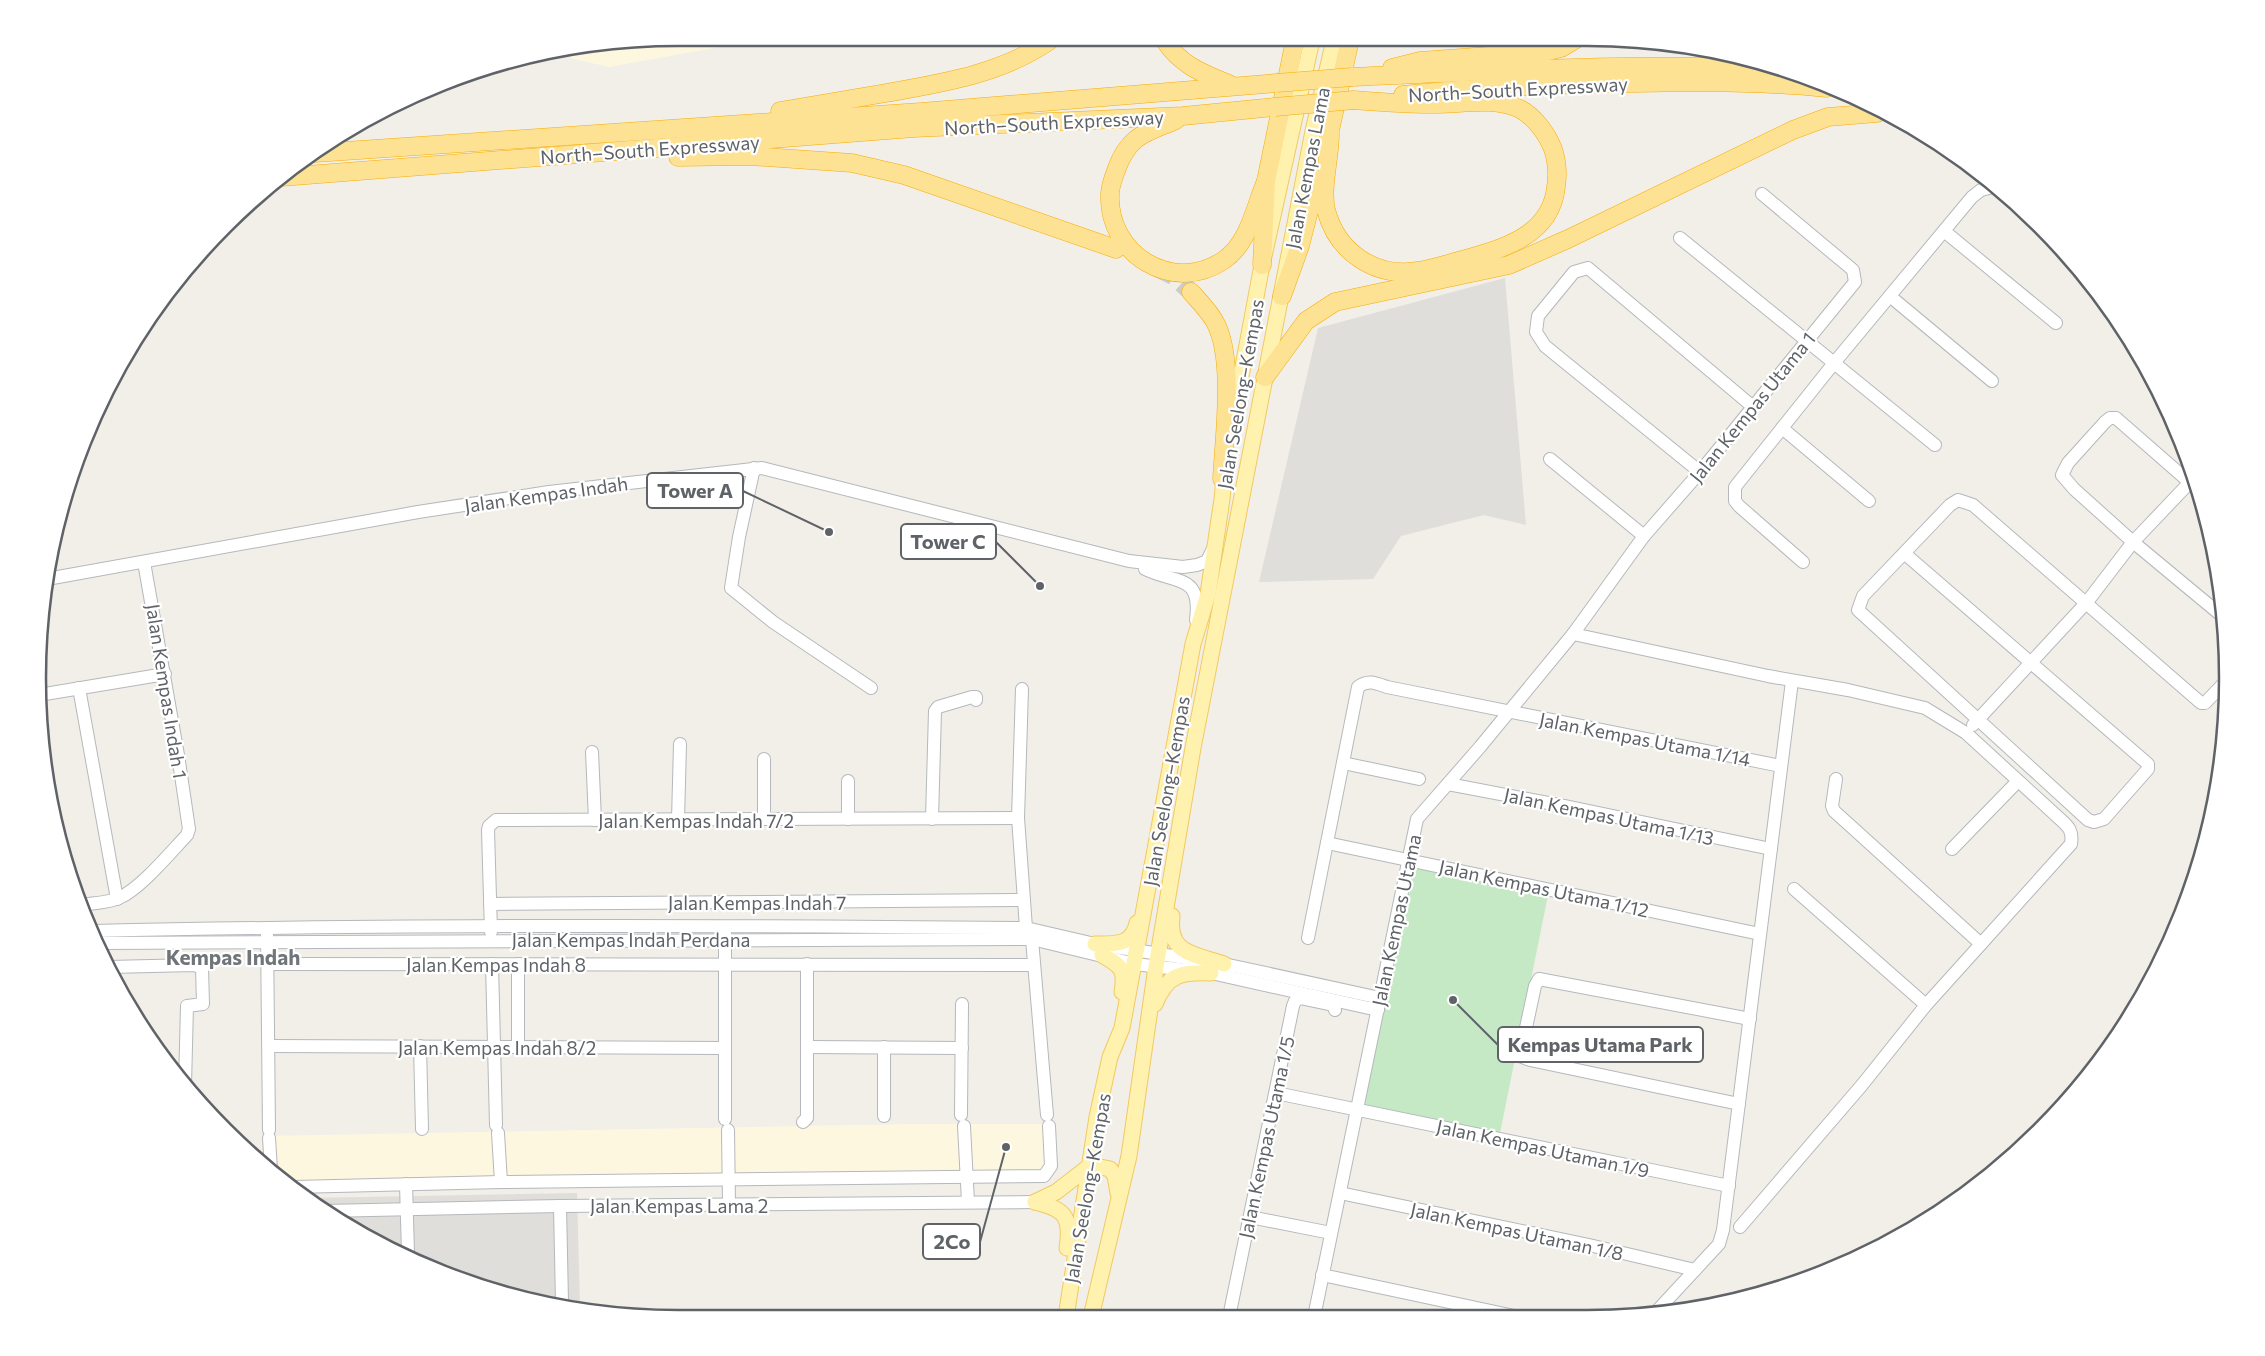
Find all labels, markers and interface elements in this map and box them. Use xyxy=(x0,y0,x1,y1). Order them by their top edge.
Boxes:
street label: North–South Expressway xyxy=(1407,72,1629,106)
street label: Jalan Kempas Lama xyxy=(1280,85,1334,251)
street label: North–South Expressway xyxy=(943,105,1165,139)
street label: North–South Expressway xyxy=(539,130,761,168)
street label: Jalan Seelong–Kempas xyxy=(1212,297,1268,491)
street label: Jalan Kempas Utama 1 xyxy=(1684,327,1820,487)
street label: Jalan Kempas Indah xyxy=(463,471,629,517)
callout: Tower A xyxy=(647,473,743,508)
text: Tower A xyxy=(657,478,733,502)
callout: Tower C xyxy=(901,524,996,559)
text: Tower C xyxy=(910,529,986,553)
street label: Jalan Kempas Indah 1 xyxy=(142,602,192,780)
street label: Jalan Seelong–Kempas xyxy=(1138,694,1194,888)
street label: Jalan Kempas Utama 1/14 xyxy=(1537,707,1753,771)
street label: Jalan Kempas Utama 1/13 xyxy=(1502,782,1716,850)
street label: Jalan Kempas Indah 7/2 xyxy=(598,809,794,832)
street label: Jalan Kempas Utama xyxy=(1367,832,1425,1008)
street label: Jalan Kempas Utama 1/12 xyxy=(1437,855,1651,921)
street label: Jalan Kempas Indah 7 xyxy=(668,891,846,914)
street label: Jalan Kempas Indah Perdana xyxy=(511,928,751,951)
district label: Kempas Indah xyxy=(166,944,300,969)
street label: Jalan Kempas Indah 8 xyxy=(406,953,586,976)
callout: Kempas Utama Park xyxy=(1498,1027,1703,1062)
text: Kempas Utama Park xyxy=(1507,1032,1693,1056)
street label: Jalan Kempas Utama 1/5 xyxy=(1233,1034,1299,1240)
street label: Jalan Kempas Indah 8/2 xyxy=(398,1036,596,1059)
street label: Jalan Seelong–Kempas xyxy=(1059,1091,1115,1285)
street label: Jalan Kempas Utaman 1/9 xyxy=(1434,1114,1652,1182)
street label: Jalan Kempas Lama 2 xyxy=(590,1194,768,1217)
street label: Jalan Kempas Utaman 1/8 xyxy=(1408,1197,1626,1265)
callout: 2Co xyxy=(923,1224,980,1259)
text: 2Co xyxy=(934,1229,971,1253)

